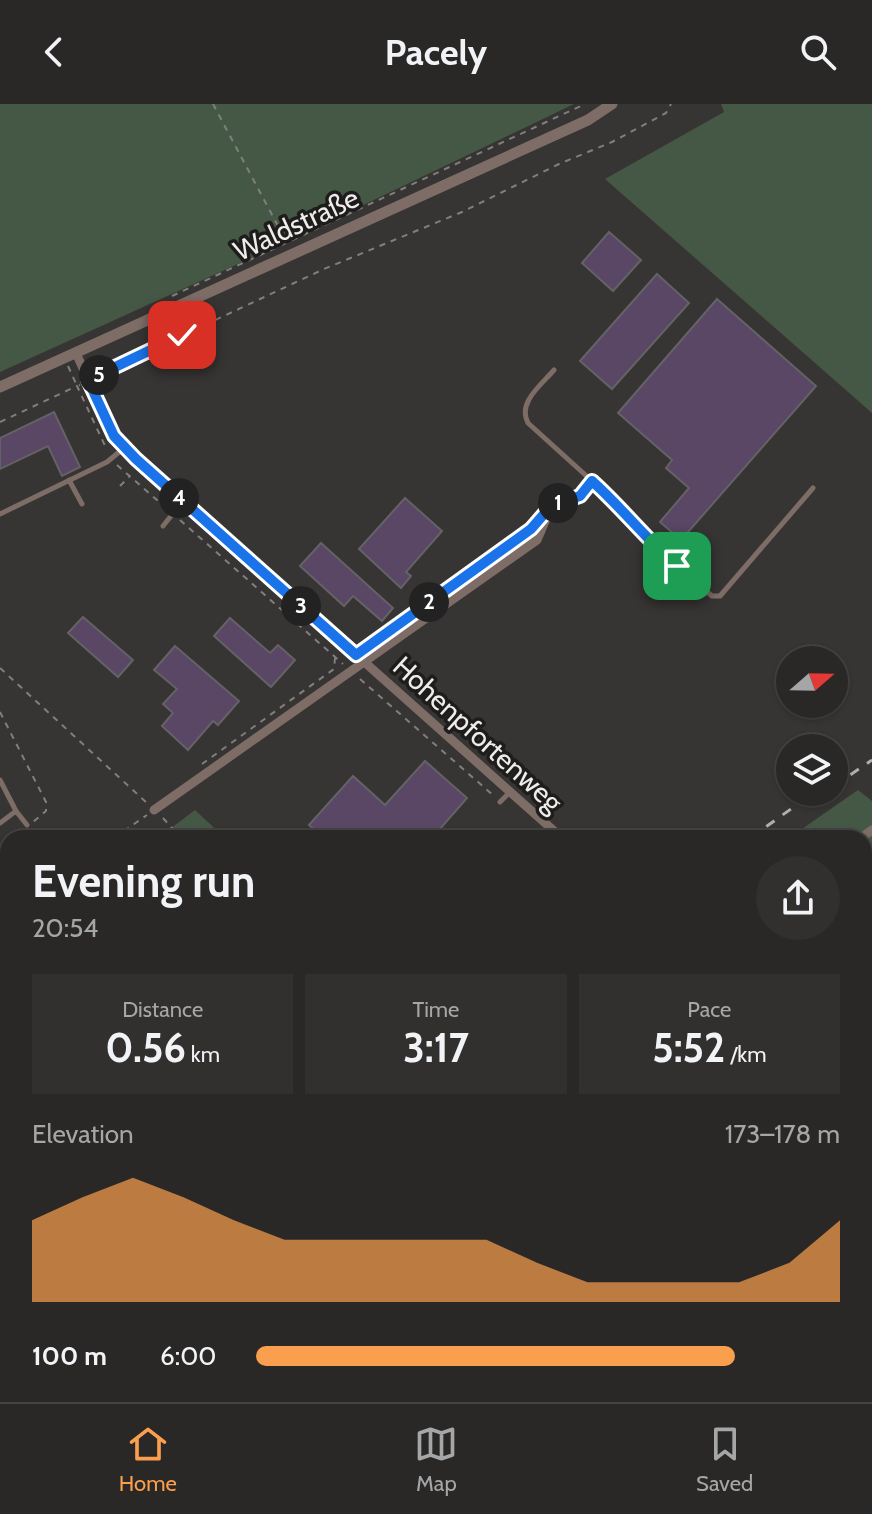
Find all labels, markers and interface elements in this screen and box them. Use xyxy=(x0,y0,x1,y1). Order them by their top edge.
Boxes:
icon: back xyxy=(32,30,76,74)
text: Pacely xyxy=(385,30,487,74)
icon: search xyxy=(796,30,840,74)
street label: Waldstraße xyxy=(228,180,364,268)
pin xyxy=(148,301,216,369)
icon: check xyxy=(160,313,204,357)
pin: 5 xyxy=(79,355,119,395)
text: 5 xyxy=(93,361,105,388)
pin: 4 xyxy=(159,478,199,518)
pin: 1 xyxy=(538,483,578,523)
text: 4 xyxy=(172,484,186,511)
text: 1 xyxy=(554,489,562,516)
pin xyxy=(643,532,711,600)
icon: arrive xyxy=(655,544,699,588)
pin: 2 xyxy=(409,582,449,622)
pin: 3 xyxy=(281,586,321,626)
text: 2 xyxy=(423,588,435,615)
text: 3 xyxy=(295,592,307,619)
north arrow xyxy=(776,646,848,718)
map controls xyxy=(776,646,848,806)
street label: Hohenpfortenweg xyxy=(386,649,570,820)
button: layers xyxy=(776,734,848,806)
text: Evening run xyxy=(32,855,255,908)
button: share xyxy=(756,856,840,940)
text: 20:54 xyxy=(32,912,98,944)
text: Distance xyxy=(122,996,203,1023)
text: Time xyxy=(413,996,459,1023)
text: Pace xyxy=(687,996,731,1023)
text: 0.56 xyxy=(105,1023,186,1072)
text: 3:17 xyxy=(403,1023,469,1072)
text: 5:52 xyxy=(652,1023,725,1072)
text: km xyxy=(186,1041,220,1068)
text: /km xyxy=(725,1041,766,1068)
text: Elevation xyxy=(32,1118,134,1150)
text: 173–178 m xyxy=(725,1118,840,1150)
text: 100 m xyxy=(32,1340,107,1372)
text: 6:00 xyxy=(160,1340,216,1372)
tab: Home xyxy=(119,1422,177,1497)
tab: Map xyxy=(414,1422,458,1497)
tab: Saved xyxy=(696,1422,753,1497)

